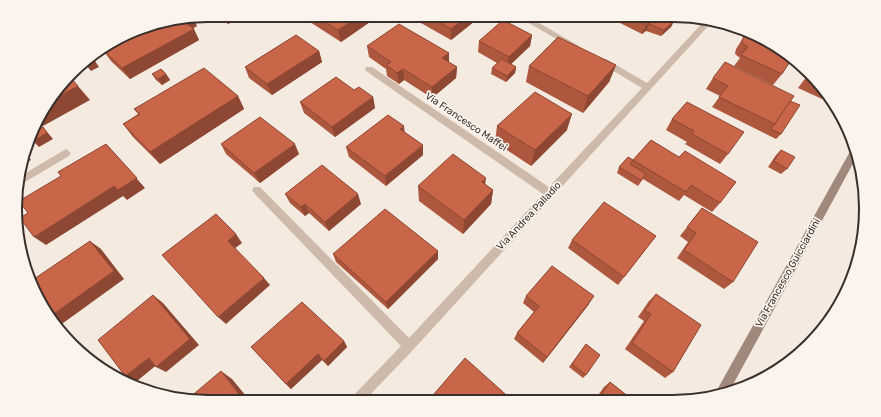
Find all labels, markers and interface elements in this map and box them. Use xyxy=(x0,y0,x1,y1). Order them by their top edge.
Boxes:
street label: Via Francesco Maffei xyxy=(423,90,509,154)
street label: Via Andrea Palladio xyxy=(494,179,564,253)
street label: Via Francesco Guicciardini xyxy=(753,216,823,330)

